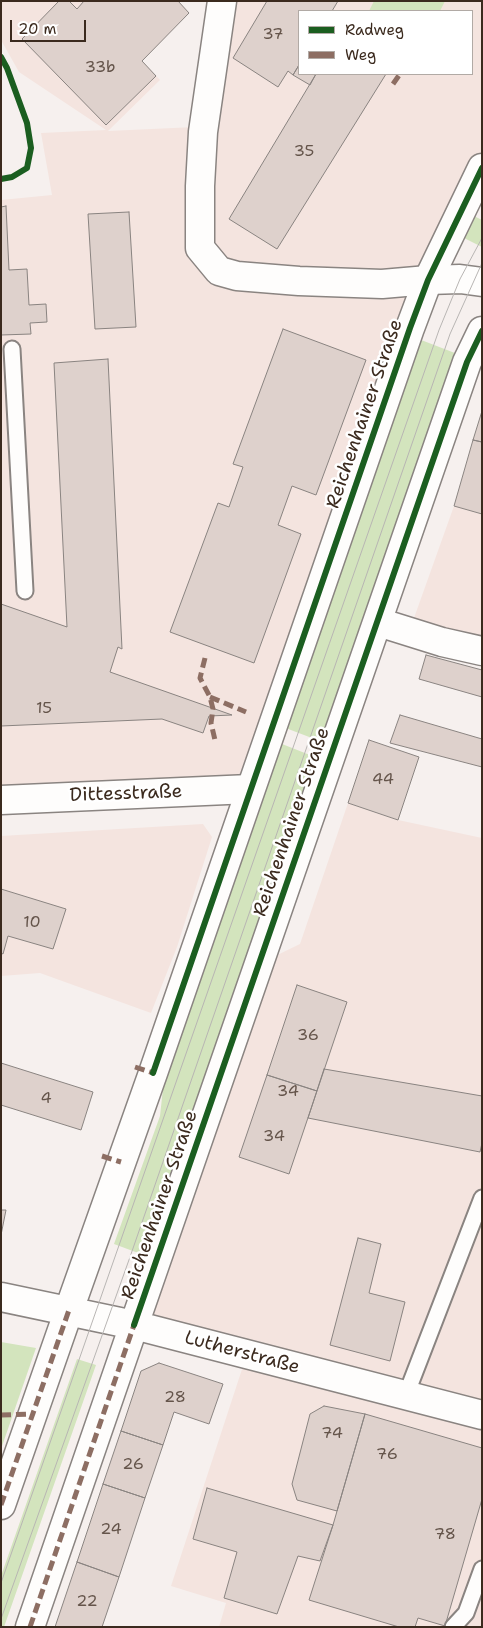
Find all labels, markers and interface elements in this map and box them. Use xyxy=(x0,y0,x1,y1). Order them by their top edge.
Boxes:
scale bar xyxy=(12,10,89,42)
legend xyxy=(298,10,473,75)
text: 20 m xyxy=(18,19,57,39)
text: Radweg xyxy=(345,20,404,40)
house number: 37 xyxy=(262,25,284,45)
text: Weg xyxy=(345,45,376,65)
house number: 33b xyxy=(85,58,115,78)
house number: 35 xyxy=(294,142,314,162)
street label: Reichenhainer Straße xyxy=(322,317,408,511)
house number: 15 xyxy=(36,699,52,719)
street label: Reichenhainer Straße xyxy=(249,725,335,919)
house number: 44 xyxy=(372,770,394,790)
street label: Dittesstraße xyxy=(69,781,183,807)
house number: 10 xyxy=(23,913,41,933)
house number: 36 xyxy=(297,1026,319,1046)
house number: 34 xyxy=(277,1082,299,1102)
house number: 4 xyxy=(40,1089,52,1109)
street label: Reichenhainer Straße xyxy=(117,1108,203,1302)
house number: 34 xyxy=(263,1127,285,1147)
street label: Lutherstraße xyxy=(182,1327,302,1379)
house number: 28 xyxy=(164,1388,186,1408)
house number: 74 xyxy=(321,1424,343,1444)
house number: 76 xyxy=(376,1445,398,1465)
house number: 26 xyxy=(122,1455,144,1475)
house number: 24 xyxy=(100,1520,122,1540)
house number: 78 xyxy=(434,1525,456,1545)
house number: 22 xyxy=(76,1592,98,1612)

